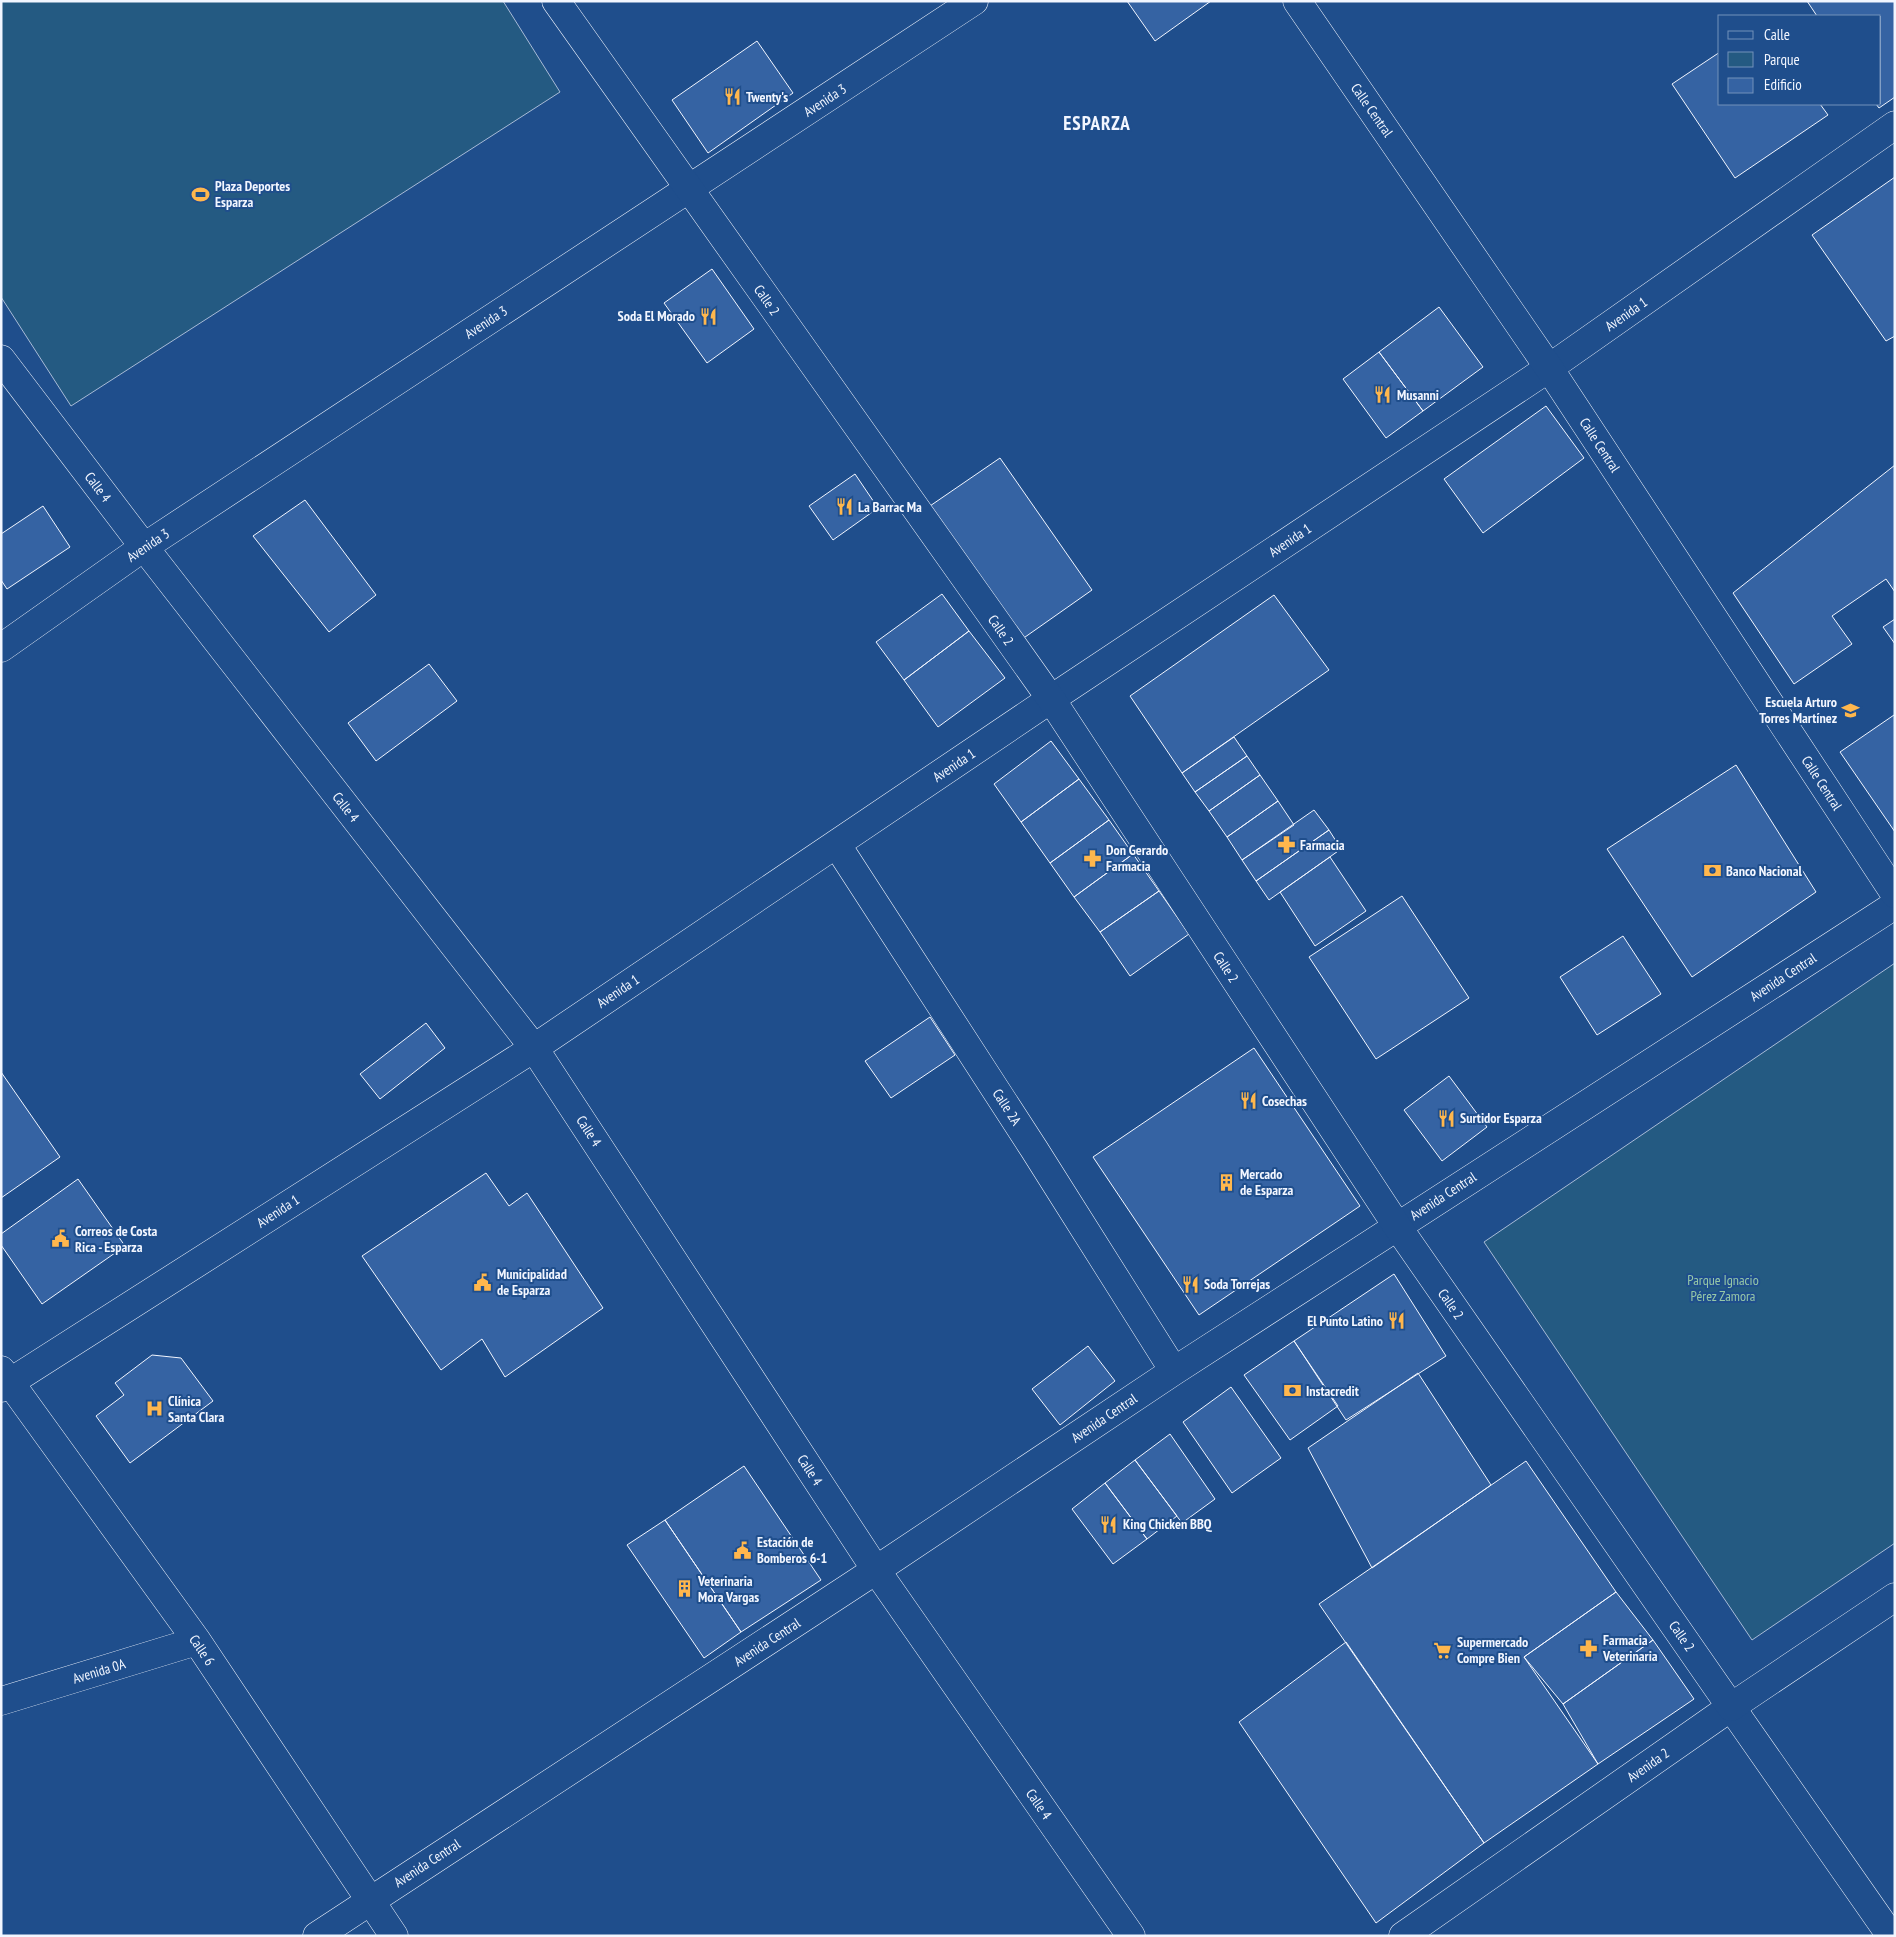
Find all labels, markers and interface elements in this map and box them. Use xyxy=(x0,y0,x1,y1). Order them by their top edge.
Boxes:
legend xyxy=(1718,15,1881,105)
text: Calle xyxy=(1764,25,1790,44)
text: Parque xyxy=(1764,50,1800,69)
text: Edificio xyxy=(1764,75,1802,94)
street label: Avenida 3 xyxy=(800,80,850,120)
street label: Calle Central xyxy=(1347,80,1397,141)
restaurant icon: Twenty's xyxy=(722,87,742,107)
place label: Twenty's xyxy=(746,88,788,106)
district label: ESPARZA xyxy=(1063,111,1131,135)
place label: Plaza Deportes Esparza xyxy=(215,177,290,211)
sports icon: Plaza Deportes Esparza xyxy=(191,184,211,204)
street label: Calle 2 xyxy=(750,281,784,319)
street label: Avenida 1 xyxy=(1601,293,1651,335)
street label: Avenida 3 xyxy=(461,302,511,342)
restaurant icon: Soda El Morado xyxy=(699,306,719,326)
place label: Soda El Morado xyxy=(618,307,695,325)
restaurant icon: Musanni xyxy=(1373,385,1393,405)
place label: Musanni xyxy=(1397,386,1439,404)
street label: Calle Central xyxy=(1576,414,1625,476)
street label: Calle 4 xyxy=(81,468,116,506)
restaurant icon: La Barrac Ma xyxy=(834,497,854,517)
place label: La Barrac Ma xyxy=(858,498,922,516)
street label: Avenida 1 xyxy=(1265,519,1315,561)
street label: Avenida 3 xyxy=(123,524,173,566)
street label: Calle 2 xyxy=(984,611,1018,649)
place label: Escuela Arturo Torres Martínez xyxy=(1759,693,1837,727)
school or university icon: Escuela Arturo Torres Martínez xyxy=(1841,700,1861,720)
street label: Avenida 1 xyxy=(929,744,979,786)
street label: Calle Central xyxy=(1798,752,1847,814)
street label: Calle 4 xyxy=(329,788,364,826)
pharmacy icon: Farmacia xyxy=(1276,835,1296,855)
place label: Farmacia xyxy=(1300,836,1345,854)
place label: Don Gerardo Farmacia xyxy=(1106,841,1168,875)
pharmacy icon: Don Gerardo Farmacia xyxy=(1082,848,1102,868)
bank icon: Banco Nacional xyxy=(1702,861,1722,881)
place label: Banco Nacional xyxy=(1726,862,1802,880)
street label: Calle 2 xyxy=(1209,948,1243,986)
street label: Avenida Central xyxy=(1746,948,1820,1005)
street label: Avenida 1 xyxy=(593,970,643,1012)
street label: Calle 2A xyxy=(989,1085,1026,1129)
restaurant icon: Cosechas xyxy=(1238,1091,1258,1111)
place label: Cosechas xyxy=(1262,1092,1307,1110)
restaurant icon: Surtidor Esparza xyxy=(1436,1108,1456,1128)
place label: Surtidor Esparza xyxy=(1460,1109,1542,1127)
street label: Calle 4 xyxy=(572,1112,606,1150)
place label: Mercado de Esparza xyxy=(1240,1165,1293,1199)
street label: Avenida Central xyxy=(1406,1167,1480,1224)
building icon: Mercado de Esparza xyxy=(1216,1172,1236,1192)
street label: Avenida 1 xyxy=(253,1191,303,1231)
place label: Correos de Costa Rica - Esparza xyxy=(75,1222,158,1256)
public building icon: Correos de Costa Rica - Esparza xyxy=(51,1229,71,1249)
place label: Municipalidad de Esparza xyxy=(497,1265,567,1299)
park label: Parque Ignacio Pérez Zamora xyxy=(1687,1271,1759,1305)
public building icon: Municipalidad de Esparza xyxy=(473,1272,493,1292)
restaurant icon: Soda Torrejas xyxy=(1180,1274,1200,1294)
place label: Soda Torrejas xyxy=(1204,1275,1270,1293)
street label: Calle 2 xyxy=(1434,1285,1468,1323)
restaurant icon: El Punto Latino xyxy=(1387,1311,1407,1331)
place label: El Punto Latino xyxy=(1307,1312,1383,1330)
bank icon: Instacredit xyxy=(1282,1381,1302,1401)
place label: Instacredit xyxy=(1306,1382,1359,1400)
street label: Avenida Central xyxy=(1068,1389,1141,1447)
place label: Clínica Santa Clara xyxy=(168,1392,224,1426)
hospital icon: Clínica Santa Clara xyxy=(144,1399,164,1419)
street label: Calle 4 xyxy=(793,1451,827,1489)
restaurant icon: King Chicken BBQ xyxy=(1099,1514,1119,1534)
place label: King Chicken BBQ xyxy=(1123,1515,1213,1533)
place label: Estación de Bomberos 6-1 xyxy=(757,1533,827,1567)
public building icon: Estación de Bomberos 6-1 xyxy=(733,1540,753,1560)
place label: Veterinaria Mora Vargas xyxy=(697,1572,759,1606)
building icon: Veterinaria Mora Vargas xyxy=(674,1579,694,1599)
street label: Avenida Central xyxy=(730,1613,804,1670)
street label: Calle 2 xyxy=(1665,1617,1699,1655)
street label: Calle 6 xyxy=(185,1631,219,1669)
place label: Farmacia Veterinaria xyxy=(1602,1631,1658,1665)
place label: Supermercado Compre Bien xyxy=(1457,1633,1528,1667)
pharmacy icon: Farmacia Veterinaria xyxy=(1579,1638,1599,1658)
supermarket icon: Supermercado Compre Bien xyxy=(1433,1640,1453,1660)
street label: Avenida 0A xyxy=(70,1654,128,1688)
street label: Avenida 2 xyxy=(1623,1744,1673,1786)
street label: Calle 4 xyxy=(1022,1785,1056,1823)
street label: Avenida Central xyxy=(390,1834,464,1891)

